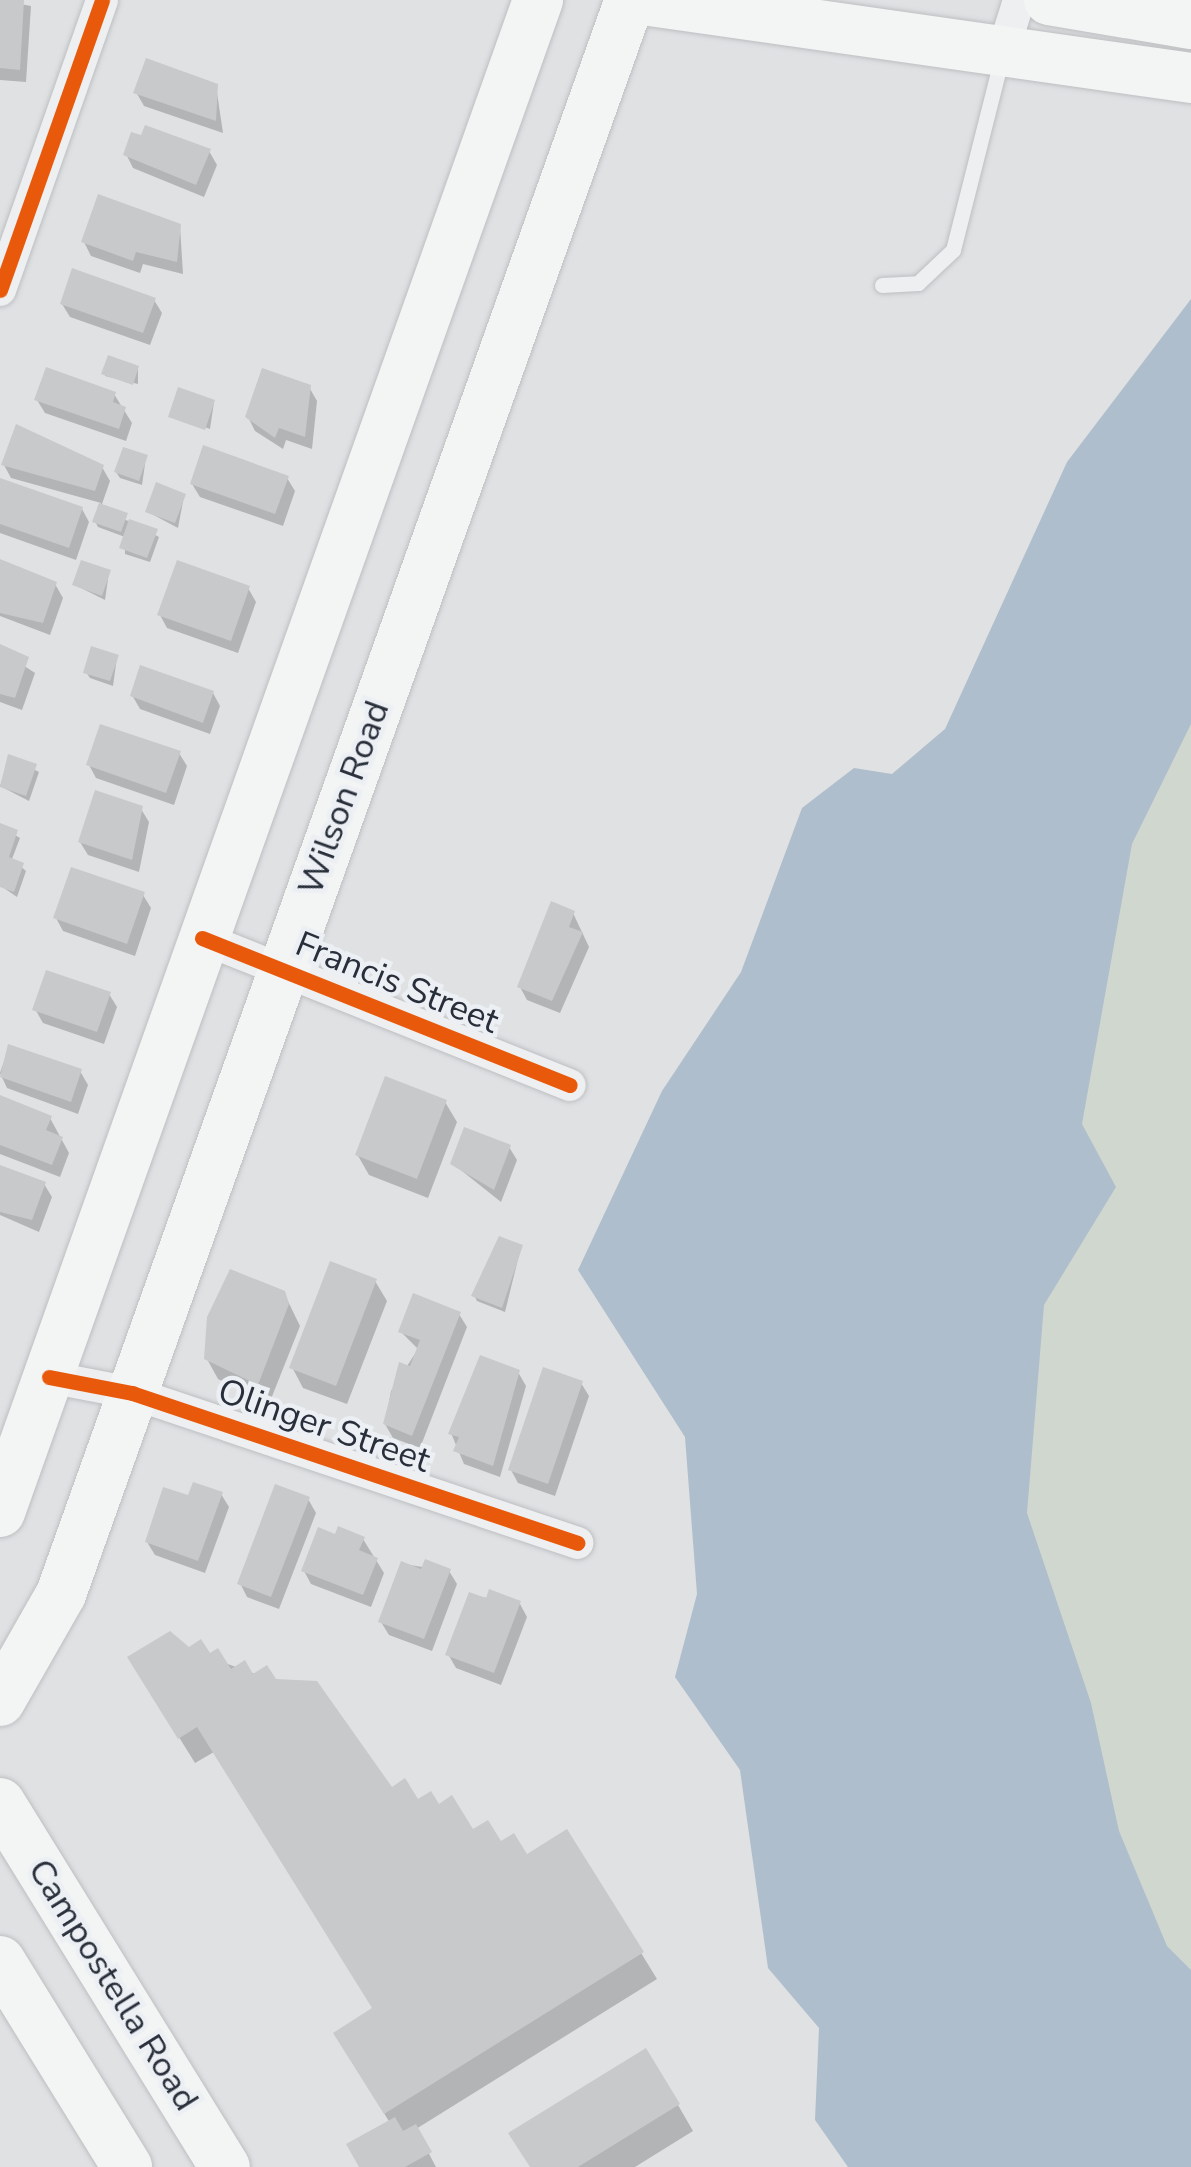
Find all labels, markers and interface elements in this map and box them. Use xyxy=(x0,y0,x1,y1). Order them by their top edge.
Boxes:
street label: Wilson Road xyxy=(289,695,399,901)
street label: Francis Street xyxy=(289,923,505,1043)
street label: Olinger Street xyxy=(213,1370,435,1482)
street label: Campostella Road xyxy=(19,1852,207,2118)

